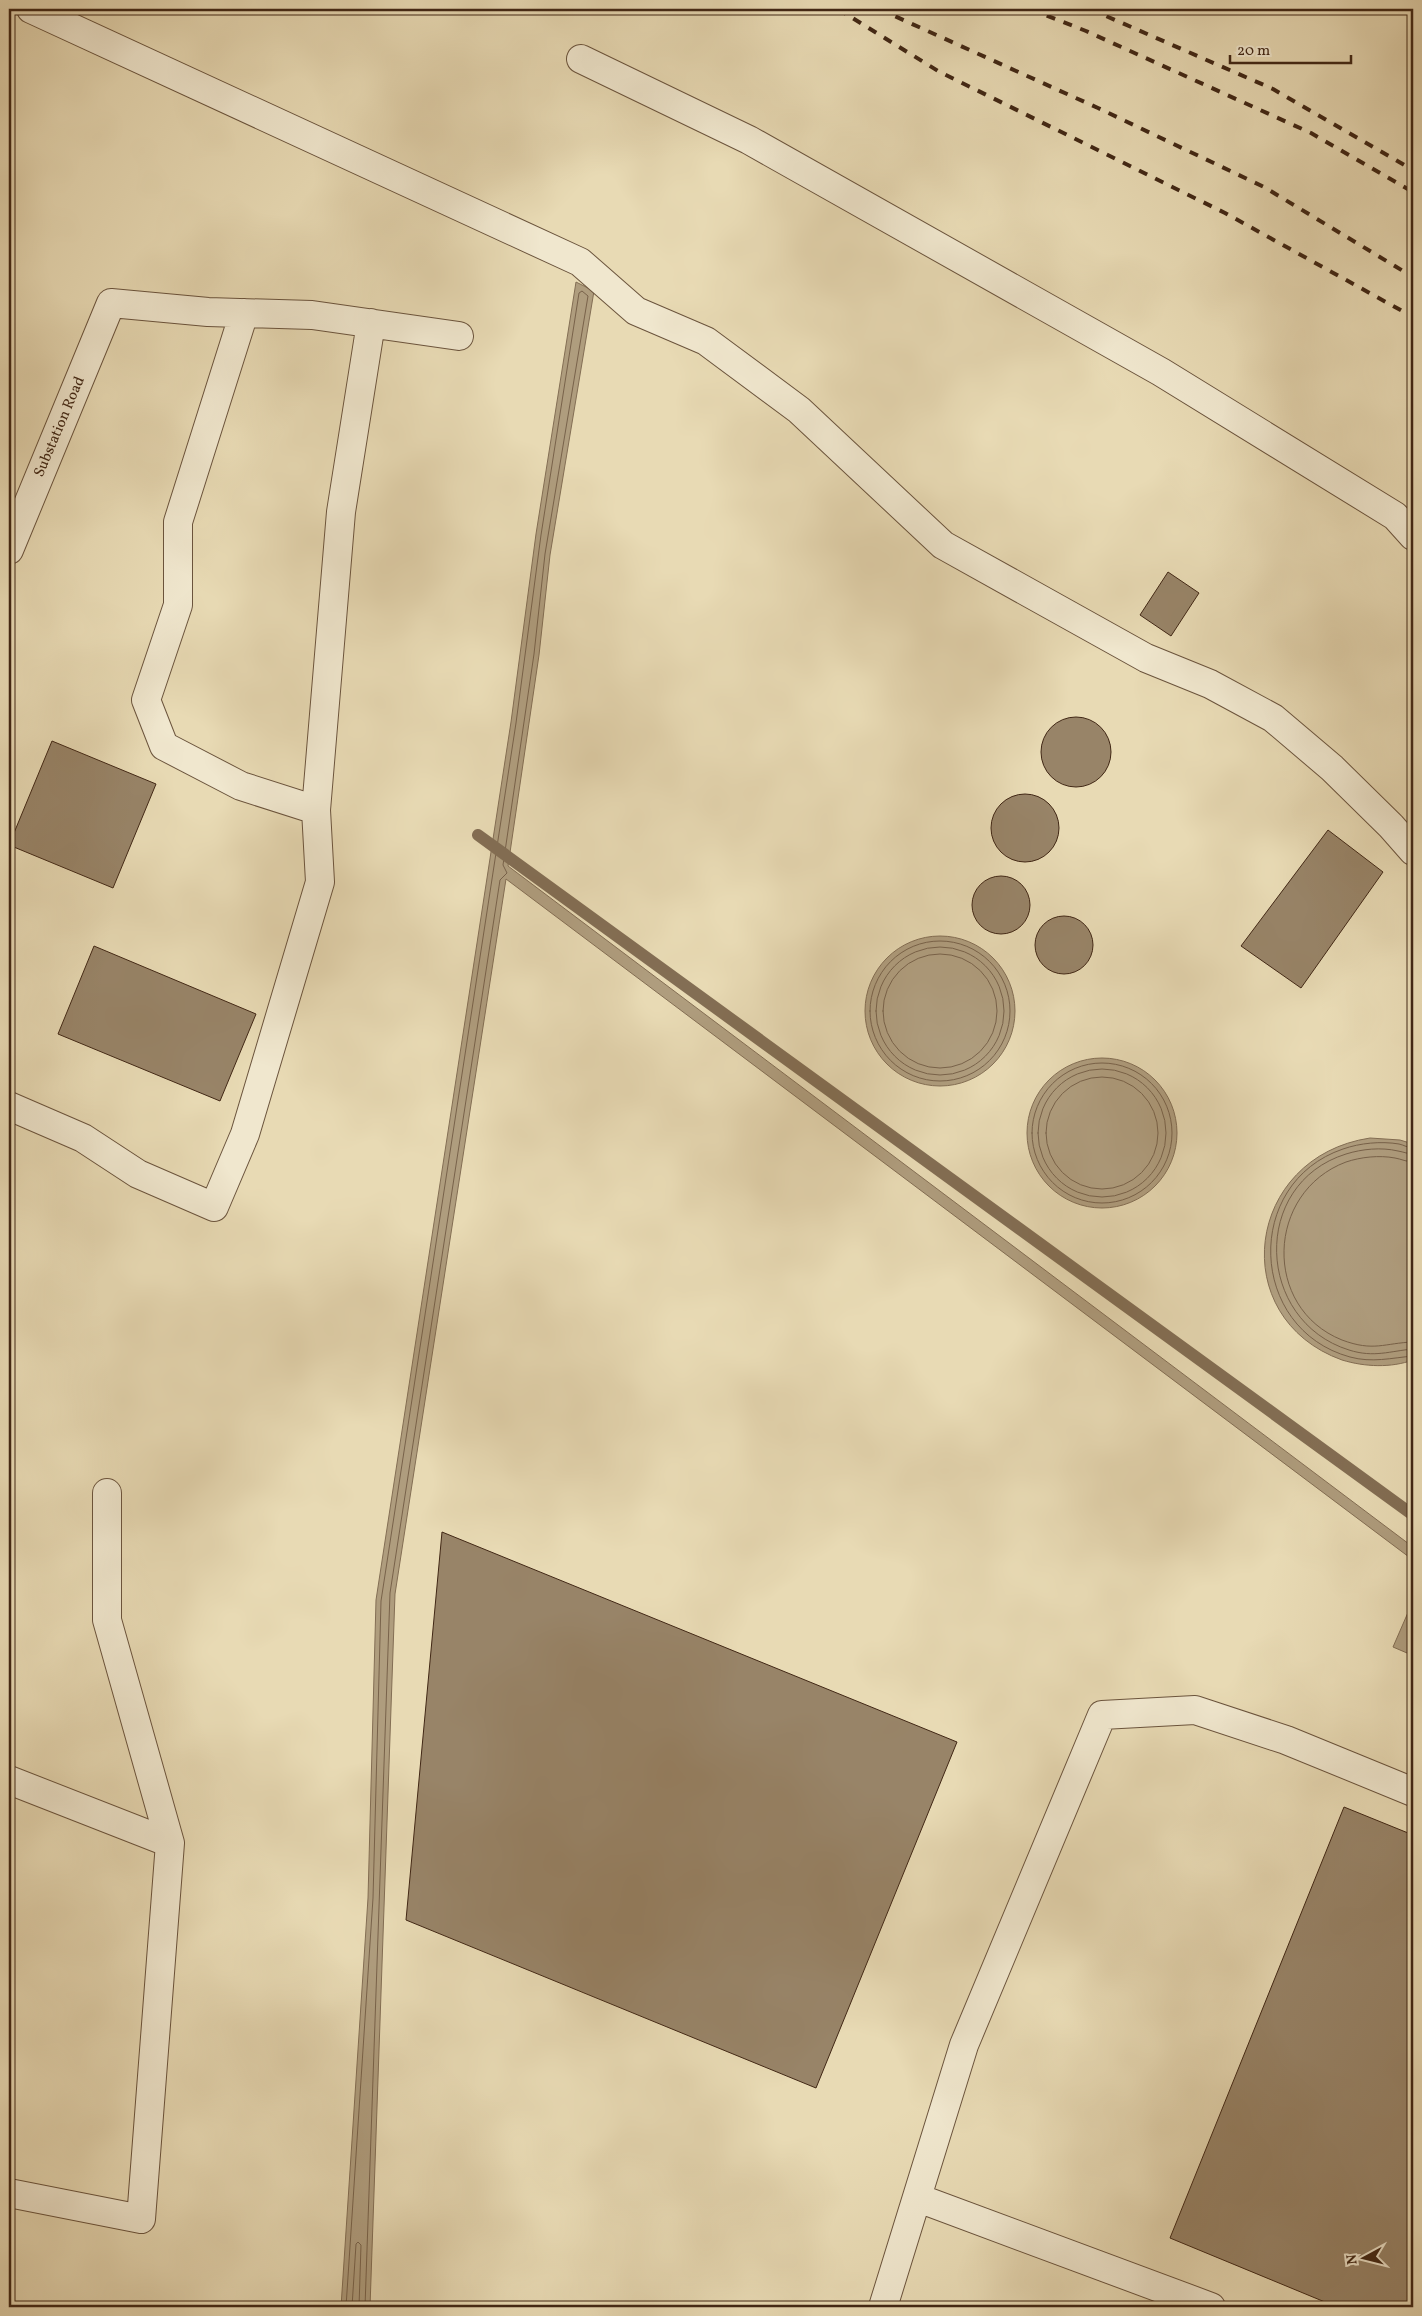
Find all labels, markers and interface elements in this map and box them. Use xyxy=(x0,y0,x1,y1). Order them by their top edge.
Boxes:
scale bar xyxy=(1230,32,1351,64)
text: 20 m xyxy=(1237,41,1270,62)
street label: Substation Road xyxy=(29,373,91,481)
north arrow xyxy=(1340,2234,1390,2284)
text: N xyxy=(1343,2253,1363,2266)

